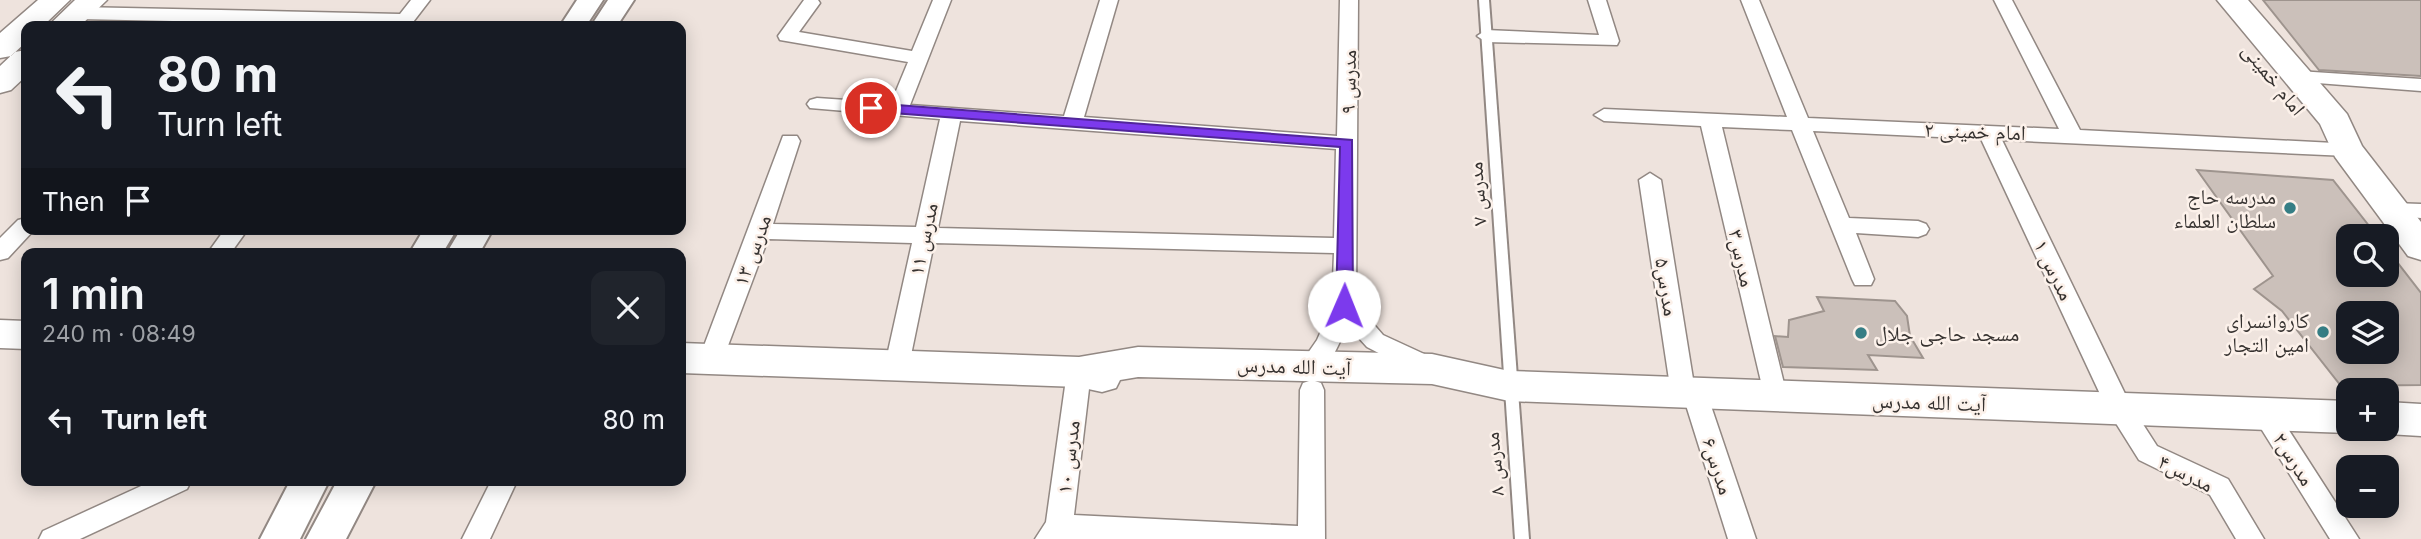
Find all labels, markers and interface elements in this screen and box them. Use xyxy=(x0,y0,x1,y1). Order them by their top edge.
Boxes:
street label: امام خمینی xyxy=(2236,38,2311,122)
text: 80 m xyxy=(157,45,278,104)
icon: left xyxy=(42,49,133,140)
street label: مدرس ۹ xyxy=(1335,50,1362,114)
pin xyxy=(841,78,901,138)
icon: arrive xyxy=(852,89,890,127)
text: Turn left xyxy=(157,105,282,144)
street label: امام خمینی ۲ xyxy=(1924,117,2026,147)
street label: مدرس ۷ xyxy=(1462,161,1493,227)
icon: arrive xyxy=(119,182,157,220)
place label: مدرسه حاج سلطان العلماء xyxy=(2174,184,2276,233)
text: Then xyxy=(42,186,105,217)
street label: مدرس ۱۱ xyxy=(903,200,944,278)
marker: مدرسه حاج سلطان العلماء xyxy=(2282,200,2298,216)
street label: مدرس ۱۳ xyxy=(728,211,777,289)
map controls xyxy=(2336,224,2399,518)
button: search xyxy=(2336,224,2399,287)
street label: مدرس۳ xyxy=(1722,227,1761,289)
street label: مدرس ۱ xyxy=(2028,236,2079,305)
street label: مدرس۵ xyxy=(1649,256,1684,318)
text: 1 min xyxy=(42,268,145,319)
position arrow xyxy=(1307,269,1381,343)
button: close xyxy=(591,271,665,345)
button: layers xyxy=(2336,301,2399,364)
place label: کاروانسرای امین التجار xyxy=(2223,308,2309,358)
text: 240 m · 08:49 xyxy=(42,320,196,348)
place label: مسجد حاجی جلال xyxy=(1875,321,2019,347)
marker: کاروانسرای امین التجار xyxy=(2315,324,2331,340)
marker: مسجد حاجی جلال xyxy=(1853,325,1869,341)
street label: آیت الله مدرس xyxy=(1236,352,1352,382)
button: + xyxy=(2336,378,2399,441)
street label: آیت الله مدرس xyxy=(1871,388,1987,418)
icon: left xyxy=(42,401,80,439)
text: Turn left xyxy=(101,404,207,435)
text: 80 m xyxy=(602,404,665,435)
street label: مدرس ۱۰ xyxy=(1051,419,1086,495)
street label: مدرس۲ xyxy=(2267,428,2320,491)
street label: مدرس ۸ xyxy=(1479,431,1510,497)
street label: مدرس۶ xyxy=(1696,434,1739,498)
street label: مدرس۴ xyxy=(2154,449,2218,498)
button: − xyxy=(2336,455,2399,518)

